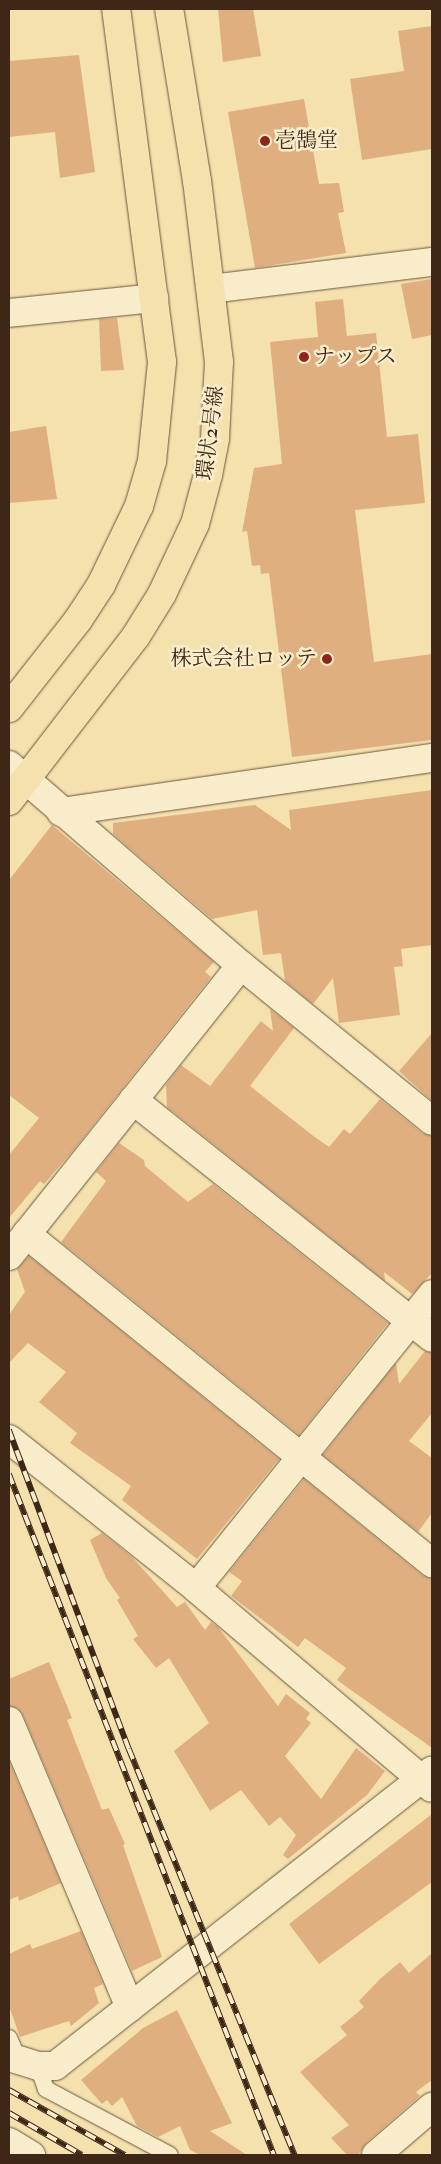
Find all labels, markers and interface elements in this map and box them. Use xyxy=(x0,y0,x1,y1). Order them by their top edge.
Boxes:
place label: 壱鵠堂 xyxy=(275,128,338,154)
marker: 壱鵠堂 xyxy=(259,135,271,147)
place label: ナップス xyxy=(314,344,398,370)
marker: ナップス xyxy=(298,351,310,363)
street label: 環状2号線 xyxy=(193,384,229,482)
place label: 株式会社ロッテ xyxy=(170,646,317,672)
marker: 株式会社ロッテ xyxy=(321,653,333,665)

